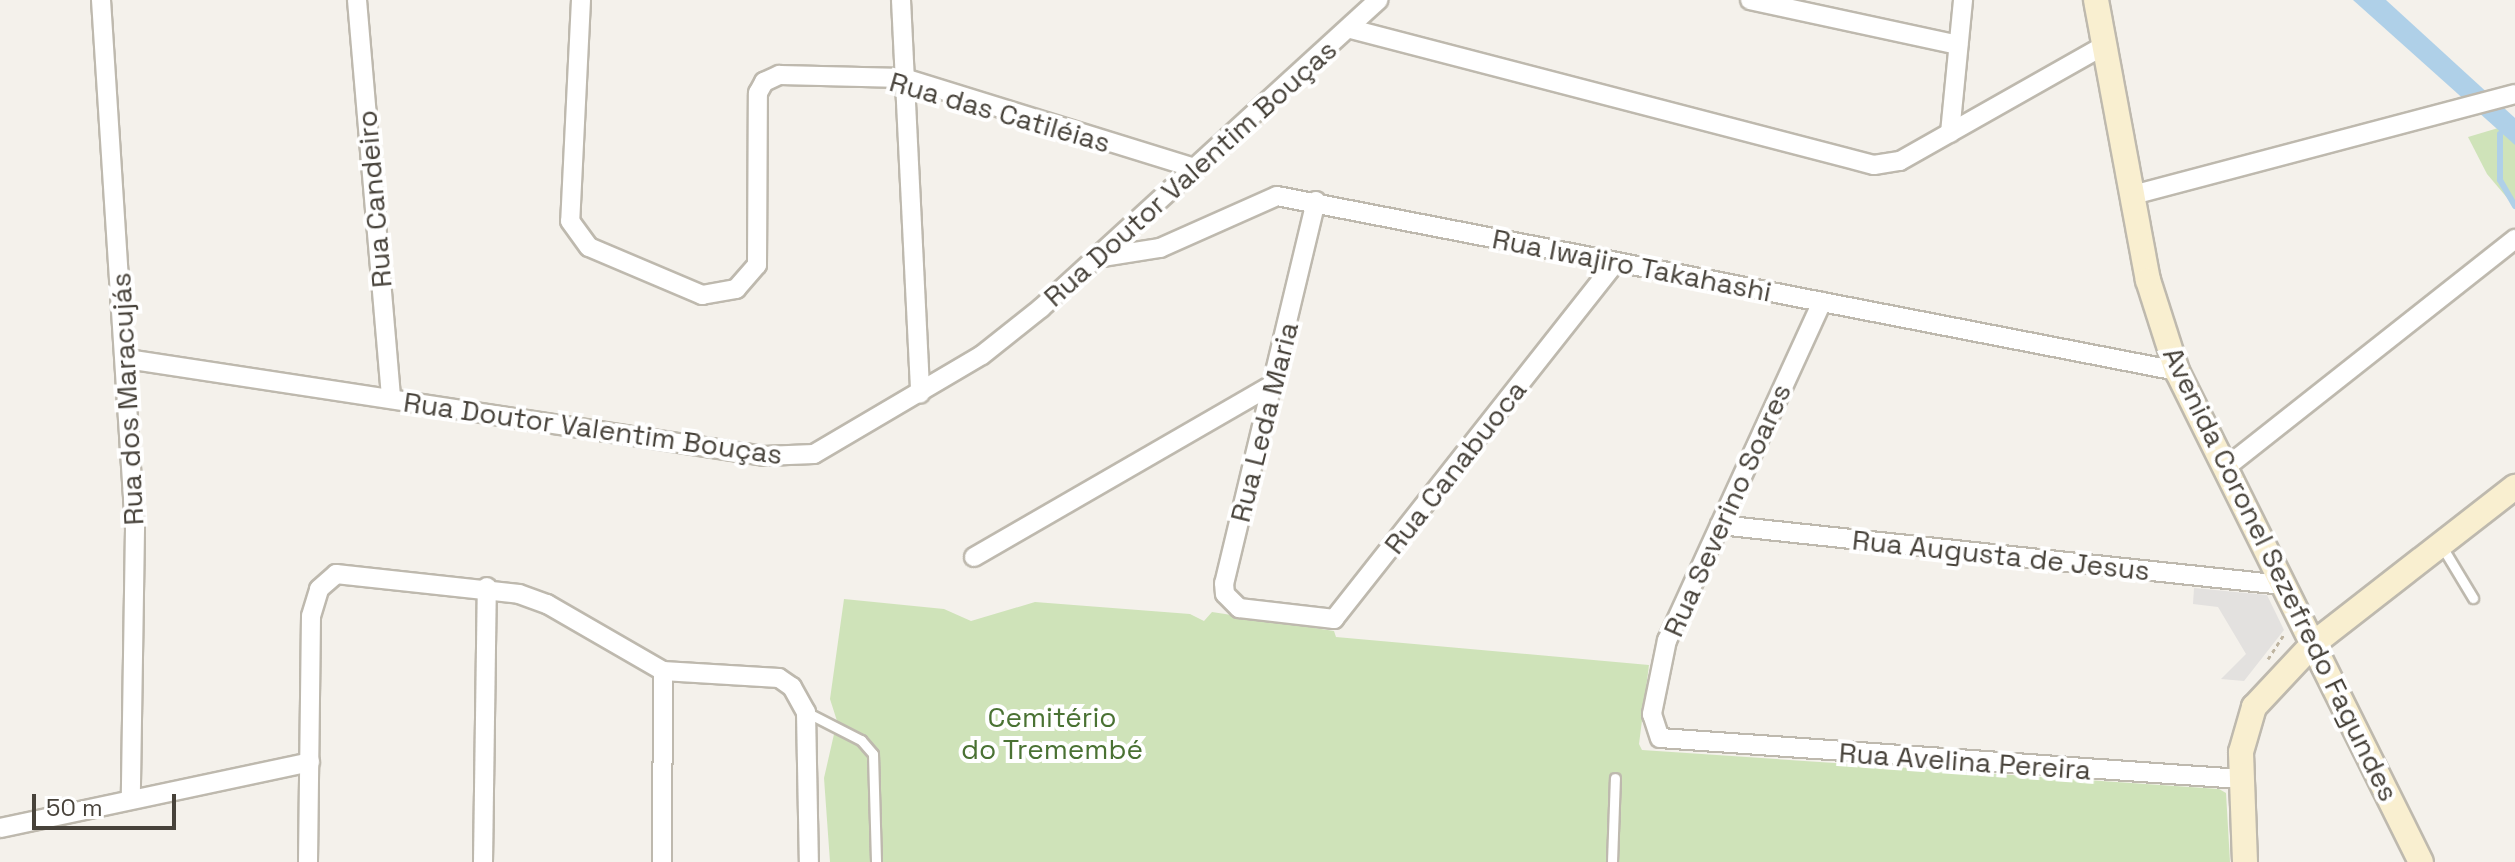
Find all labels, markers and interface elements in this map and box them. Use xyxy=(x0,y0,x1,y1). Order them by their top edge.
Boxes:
street label: Rua Doutor Valentim Bouças xyxy=(1037,33,1343,313)
street label: Rua das Catiléias xyxy=(886,64,1114,160)
street label: Rua Candeiro xyxy=(349,109,399,289)
street label: Rua Iwajiro Takahashi xyxy=(1489,221,1775,309)
street label: Rua dos Maracujás xyxy=(104,272,150,526)
street label: Rua Leda Maria xyxy=(1223,318,1305,526)
street label: Avenida Coronel Sezefredo Fagundes xyxy=(2156,341,2406,807)
street label: Rua Canabuoca xyxy=(1377,374,1533,560)
street label: Rua Severino Soares xyxy=(1656,378,1798,642)
street label: Rua Doutor Valentim Bouças xyxy=(401,385,785,471)
street label: Rua Augusta de Jesus xyxy=(1850,523,2152,587)
park label: Cemitério do Tremembé xyxy=(961,700,1143,766)
street label: Rua Avelina Pereira xyxy=(1838,735,2092,787)
scale bar xyxy=(36,778,180,828)
text: 50 m xyxy=(46,792,103,823)

